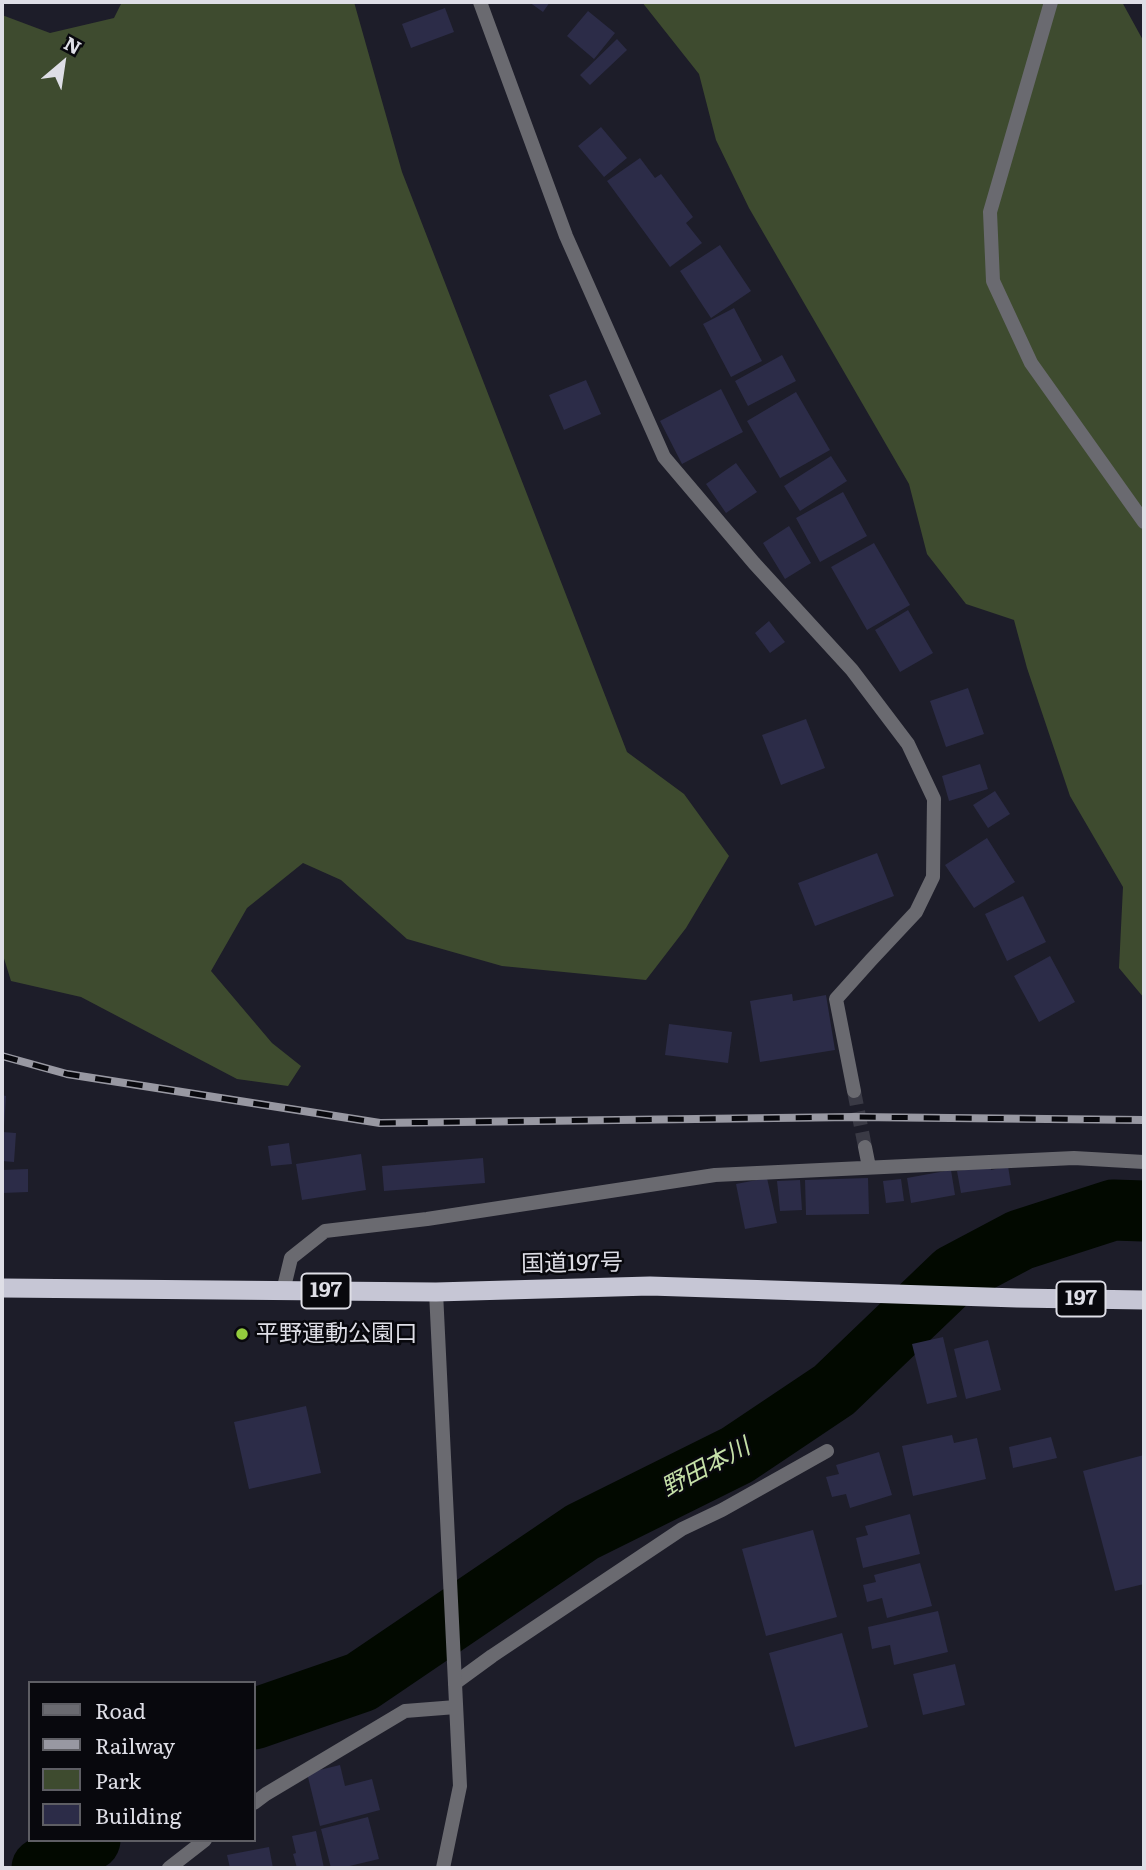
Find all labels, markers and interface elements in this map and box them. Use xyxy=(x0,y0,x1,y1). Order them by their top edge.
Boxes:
north arrow xyxy=(28,28,98,98)
text: N xyxy=(59,29,87,61)
street label: 国道197号 xyxy=(521,1249,623,1279)
road number: 197 xyxy=(302,1274,350,1308)
road number: 197 xyxy=(1056,1282,1106,1316)
place label: 平野運動公園口 xyxy=(256,1320,417,1348)
marker: 平野運動公園口 xyxy=(234,1326,250,1342)
water label: 野田本川 xyxy=(657,1433,755,1503)
legend xyxy=(28,1681,256,1842)
text: Road xyxy=(95,1694,146,1725)
text: Railway xyxy=(95,1729,175,1760)
text: Park xyxy=(95,1764,141,1795)
text: Building xyxy=(95,1799,181,1830)

